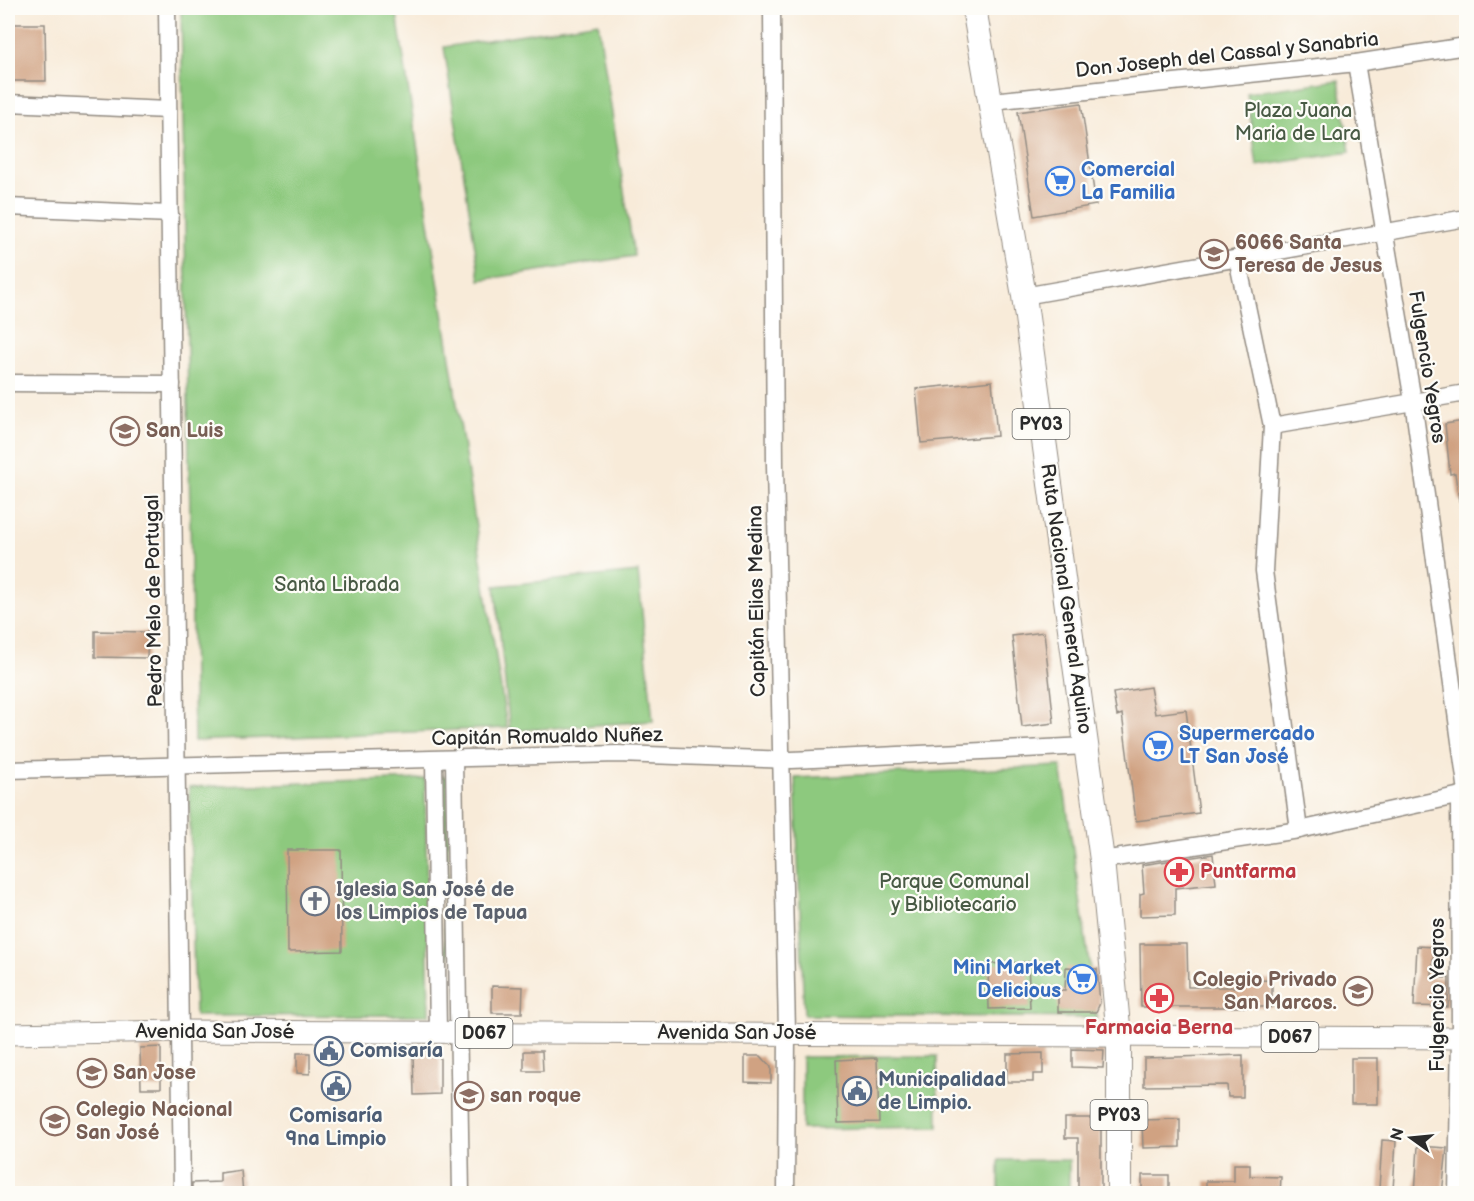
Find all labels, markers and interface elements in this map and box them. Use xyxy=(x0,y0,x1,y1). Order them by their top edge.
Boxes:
street label: Don Joseph del Cassal y Sanabria xyxy=(1074,27,1380,83)
park label: Plaza Juana Maria de Lara xyxy=(1235,99,1361,146)
place label: Comercial La Familia xyxy=(1081,158,1175,205)
supermarket icon: Comercial La Familia xyxy=(1044,165,1076,197)
place label: 6066 Santa Teresa de Jesus xyxy=(1235,231,1383,278)
school or university icon: 6066 Santa Teresa de Jesus xyxy=(1198,238,1230,270)
street label: Fulgencio Yegros xyxy=(1403,289,1451,445)
road number: PY03 xyxy=(1012,409,1070,439)
school or university icon: San Luis xyxy=(109,415,141,447)
place label: San Luis xyxy=(146,419,223,443)
street label: Ruta Nacional General Aquino xyxy=(1035,462,1097,736)
street label: Pedro Melo de Portugal xyxy=(140,494,168,708)
street label: Capitán Elias Medina xyxy=(743,505,771,697)
park label: Santa Librada xyxy=(274,573,400,597)
place label: Supermercado LT San José xyxy=(1179,722,1315,769)
street label: Capitán Romualdo Nuñez xyxy=(431,723,663,751)
supermarket icon: Supermercado LT San José xyxy=(1142,730,1174,762)
pharmacy icon: Puntfarma xyxy=(1163,856,1195,888)
place label: Puntfarma xyxy=(1200,860,1296,884)
park label: Parque Comunal y Bibliotecario xyxy=(879,870,1029,917)
place label: Iglesia San José de los Limpios de Tapua xyxy=(336,878,528,925)
church icon: Iglesia San José de los Limpios de Tapua xyxy=(299,885,331,917)
street label: Fulgencio Yegros xyxy=(1426,918,1450,1072)
place label: Mini Market Delicious xyxy=(952,956,1061,1003)
supermarket icon: Mini Market Delicious xyxy=(1066,963,1098,995)
place label: Colegio Privado San Marcos. xyxy=(1193,968,1337,1015)
school or university icon: Colegio Privado San Marcos. xyxy=(1342,975,1374,1007)
pharmacy icon: Farmacia Berna xyxy=(1143,982,1175,1014)
place label: Farmacia Berna xyxy=(1085,1016,1233,1040)
road number: D067 xyxy=(456,1018,512,1048)
street label: Avenida San José xyxy=(135,1020,295,1044)
street label: Avenida San José xyxy=(657,1021,817,1045)
road number: D067 xyxy=(1262,1022,1318,1052)
public building icon: Comisaría xyxy=(313,1035,345,1067)
place label: Comisaría xyxy=(350,1039,443,1063)
school or university icon: San Jose xyxy=(76,1057,108,1089)
place label: San Jose xyxy=(113,1061,196,1085)
place label: Municipalidad de Limpio. xyxy=(878,1068,1006,1115)
public building icon: Comisaría 9na Limpio xyxy=(320,1070,352,1102)
public building icon: Municipalidad de Limpio. xyxy=(841,1075,873,1107)
school or university icon: san roque xyxy=(453,1080,485,1112)
place label: san roque xyxy=(490,1084,581,1108)
place label: Colegio Nacional San José xyxy=(76,1098,233,1145)
road number: PY03 xyxy=(1090,1100,1148,1130)
place label: Comisaría 9na Limpio xyxy=(285,1104,387,1151)
school or university icon: Colegio Nacional San José xyxy=(39,1105,71,1137)
north arrow xyxy=(1381,1108,1441,1168)
text: N xyxy=(1387,1126,1409,1143)

